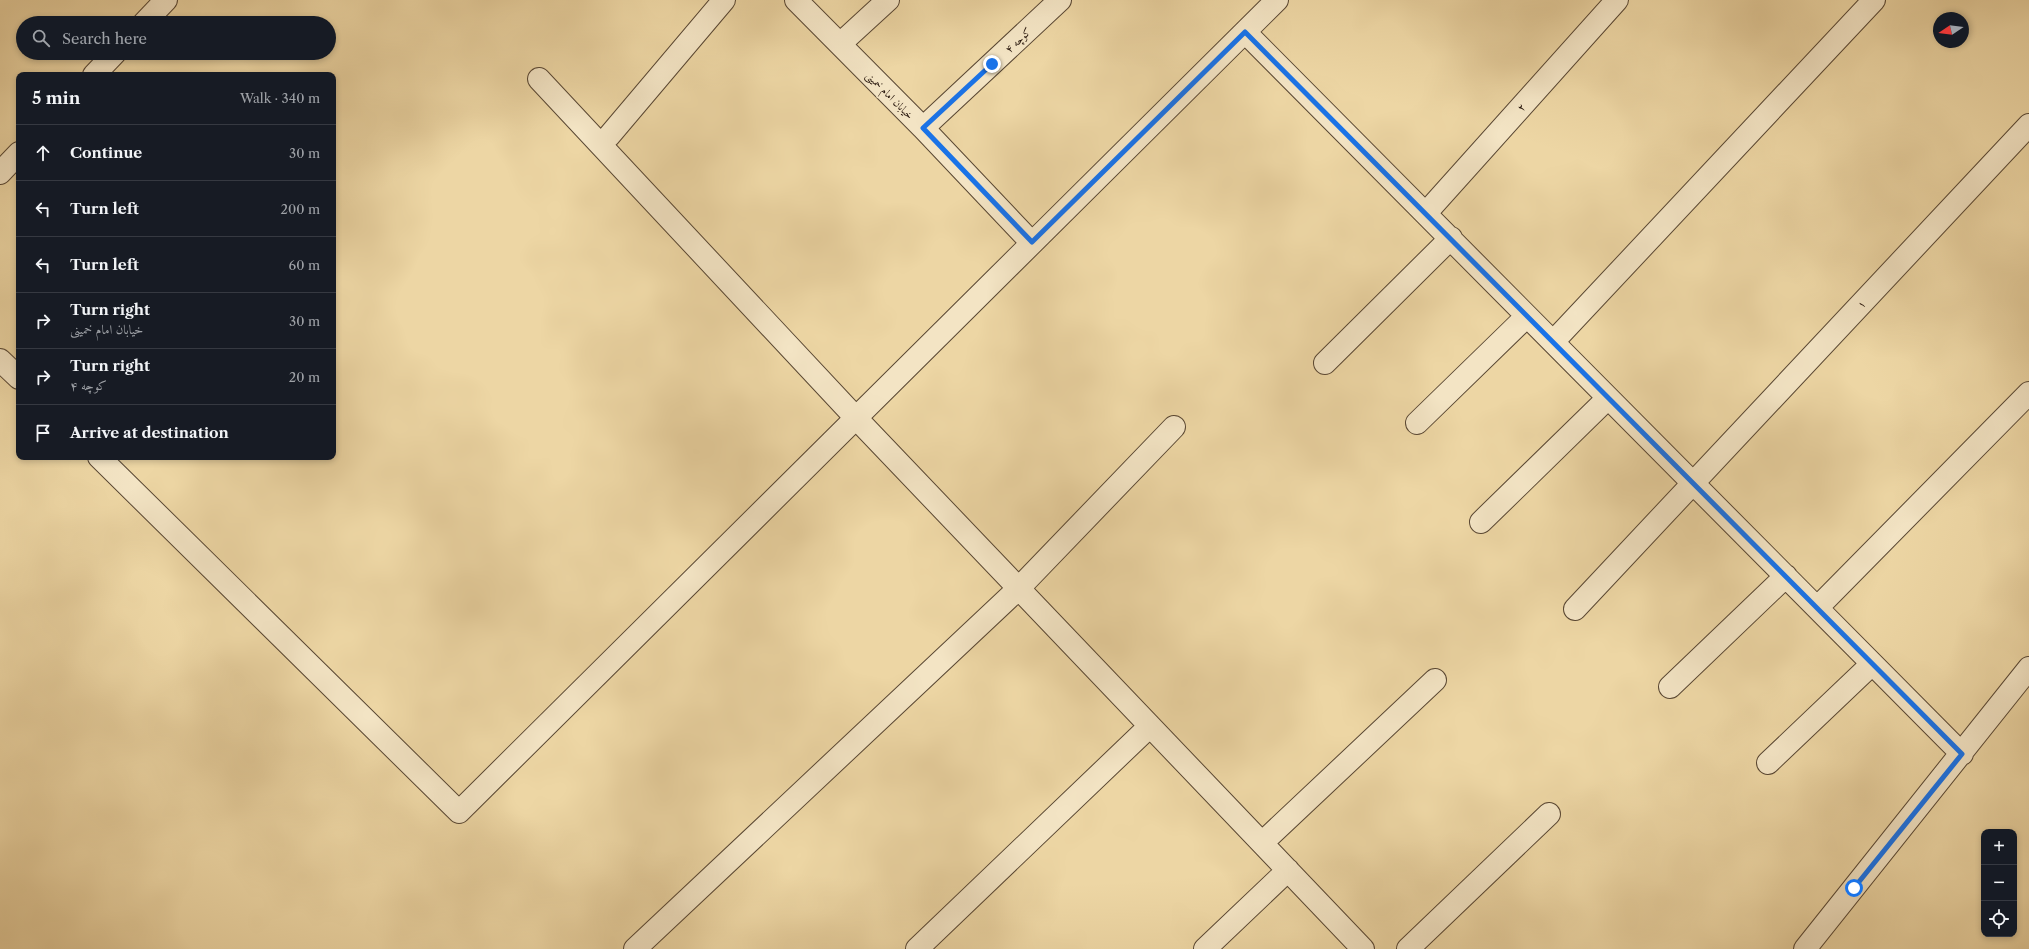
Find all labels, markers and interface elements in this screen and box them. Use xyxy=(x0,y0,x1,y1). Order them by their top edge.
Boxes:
north arrow xyxy=(1933,12,1969,48)
search box xyxy=(16,16,336,60)
street label: کوچه ۴ xyxy=(1002,24,1035,57)
icon: search xyxy=(30,27,52,49)
text: Search here xyxy=(62,29,147,48)
route end xyxy=(983,55,1001,73)
street label: خیابان امام خمینی xyxy=(861,68,917,124)
text: 5 min xyxy=(32,88,80,108)
text: Walk · 340 m xyxy=(240,90,320,106)
street label: ۲ xyxy=(1514,100,1528,114)
icon: ahead xyxy=(32,142,54,164)
text: Continue xyxy=(70,143,142,162)
text: 30 m xyxy=(289,145,320,161)
icon: left xyxy=(32,198,54,220)
text: Turn left xyxy=(70,199,139,218)
text: 200 m xyxy=(280,201,320,217)
icon: left xyxy=(32,254,54,276)
text: Turn left xyxy=(70,255,139,274)
text: 60 m xyxy=(289,257,320,273)
street label: ۱ xyxy=(1854,297,1868,311)
text: Turn right xyxy=(70,300,150,319)
icon: right xyxy=(32,310,54,332)
text: 30 m xyxy=(289,313,320,329)
text: خیابان امام خمینی xyxy=(70,321,143,337)
text: Turn right xyxy=(70,356,150,375)
icon: right xyxy=(32,366,54,388)
text: 20 m xyxy=(289,369,320,385)
text: کوچه ۴ xyxy=(70,377,107,393)
icon: arrive xyxy=(32,422,54,444)
text: Arrive at destination xyxy=(70,423,229,442)
map controls xyxy=(1981,829,2017,937)
button: + xyxy=(1981,829,2017,865)
button: − xyxy=(1981,865,2017,901)
route start xyxy=(1845,879,1863,897)
button: locate xyxy=(1981,901,2017,937)

